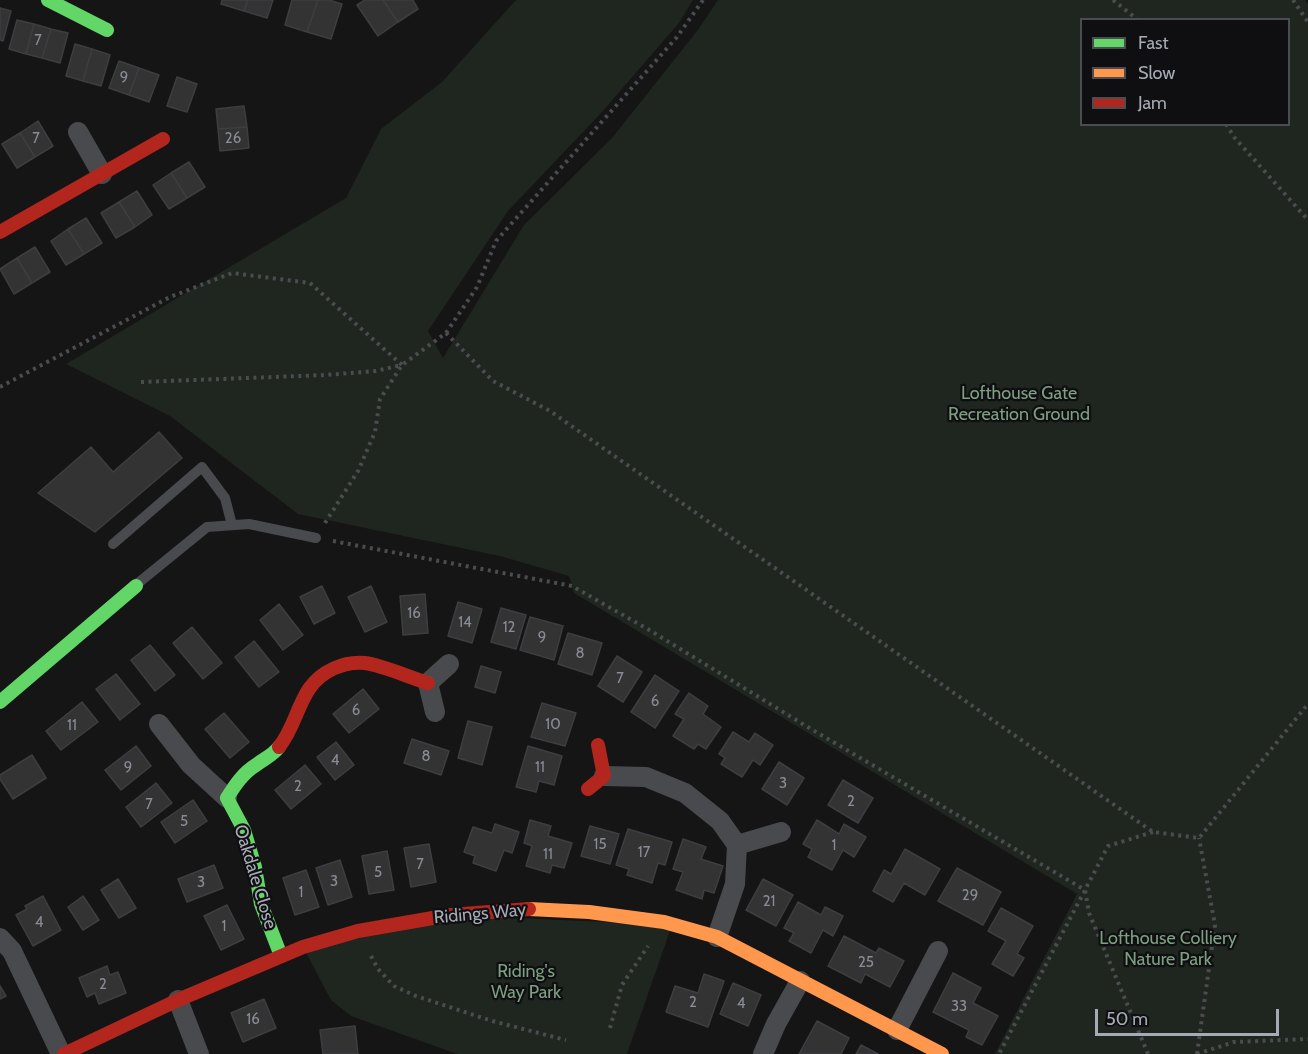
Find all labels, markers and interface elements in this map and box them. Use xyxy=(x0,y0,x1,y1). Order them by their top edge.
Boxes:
legend xyxy=(1080,18,1290,126)
house number: 7 xyxy=(34,32,42,50)
text: Fast xyxy=(1138,32,1169,54)
text: Slow xyxy=(1138,62,1175,84)
house number: 9 xyxy=(120,69,128,87)
text: Jam xyxy=(1138,92,1167,114)
house number: 7 xyxy=(32,130,40,148)
house number: 26 xyxy=(225,130,241,148)
park label: Lofthouse Gate Recreation Ground xyxy=(948,383,1090,426)
house number: 16 xyxy=(407,605,421,623)
house number: 14 xyxy=(458,614,472,632)
house number: 12 xyxy=(503,619,515,637)
house number: 9 xyxy=(538,629,546,647)
house number: 8 xyxy=(575,645,585,663)
house number: 7 xyxy=(616,670,624,688)
house number: 6 xyxy=(651,693,659,711)
house number: 6 xyxy=(352,702,360,720)
house number: 10 xyxy=(545,716,561,734)
house number: 11 xyxy=(67,717,77,735)
house number: 8 xyxy=(421,748,431,766)
house number: 4 xyxy=(331,752,339,770)
house number: 9 xyxy=(124,759,132,777)
house number: 11 xyxy=(535,759,545,777)
house number: 3 xyxy=(779,775,787,793)
house number: 2 xyxy=(294,778,302,796)
house number: 2 xyxy=(847,793,855,811)
house number: 7 xyxy=(145,796,153,814)
house number: 5 xyxy=(180,813,188,831)
street label: Oakdale Close xyxy=(229,822,281,932)
house number: 15 xyxy=(593,836,607,854)
house number: 1 xyxy=(832,837,836,855)
house number: 17 xyxy=(638,844,650,862)
house number: 11 xyxy=(543,846,553,864)
house number: 7 xyxy=(416,856,424,874)
house number: 5 xyxy=(374,864,382,882)
house number: 3 xyxy=(330,873,338,891)
house number: 3 xyxy=(197,874,205,892)
house number: 1 xyxy=(299,884,303,902)
house number: 29 xyxy=(962,887,978,905)
house number: 21 xyxy=(763,893,775,911)
street label: Ridings Way xyxy=(433,899,527,929)
house number: 4 xyxy=(35,914,43,932)
house number: 1 xyxy=(222,918,226,936)
park label: Lofthouse Colliery Nature Park xyxy=(1099,928,1237,970)
house number: 25 xyxy=(858,954,874,972)
park label: Riding's Way Park xyxy=(491,961,561,1004)
house number: 2 xyxy=(99,976,107,994)
house number: 2 xyxy=(689,994,697,1012)
house number: 4 xyxy=(737,995,745,1013)
scale bar xyxy=(1098,997,1282,1035)
house number: 33 xyxy=(951,998,967,1016)
text: 50 m xyxy=(1106,1008,1148,1030)
house number: 16 xyxy=(246,1011,260,1029)

